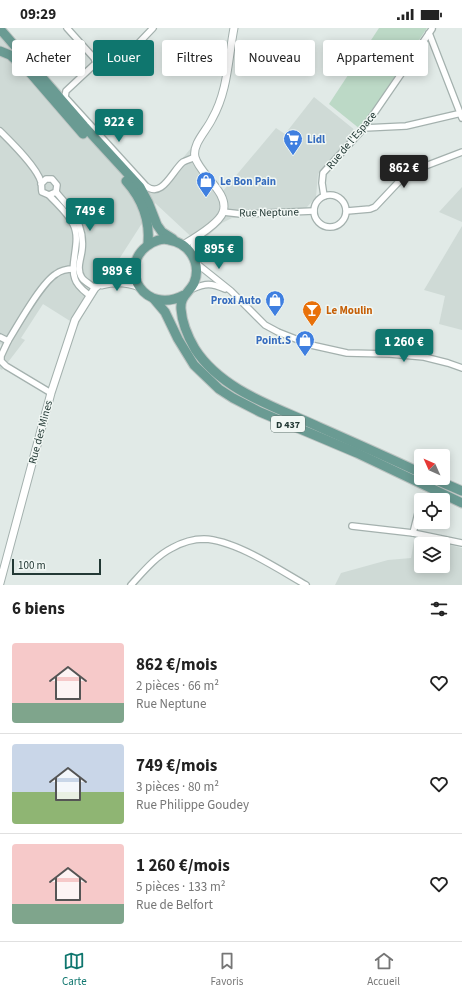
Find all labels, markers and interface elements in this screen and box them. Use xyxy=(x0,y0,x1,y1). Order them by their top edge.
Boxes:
text: 09:29 xyxy=(20,4,56,25)
chip: Acheter xyxy=(12,40,85,76)
chip: Louer xyxy=(93,40,154,76)
chip: Filtres xyxy=(162,40,227,76)
chip: Nouveau xyxy=(235,40,315,76)
chip: Appartement xyxy=(323,40,428,76)
street label: Rue de l'Espace xyxy=(323,108,380,172)
pin: 922 € xyxy=(91,109,147,143)
text: 922 € xyxy=(104,113,134,131)
supermarket icon: Lidl xyxy=(282,128,304,156)
place label: Lidl xyxy=(307,132,326,147)
pin: 862 € xyxy=(376,155,432,189)
text: 862 € xyxy=(389,159,419,177)
shop icon: Le Bon Pain xyxy=(195,170,217,198)
place label: Le Bon Pain xyxy=(220,174,276,189)
pin: 749 € xyxy=(62,198,118,232)
text: 749 € xyxy=(75,202,105,220)
street label: Rue Neptune xyxy=(239,204,299,221)
pin: 895 € xyxy=(191,236,247,270)
text: 895 € xyxy=(204,240,234,258)
pin: 989 € xyxy=(89,258,145,292)
text: 989 € xyxy=(102,262,132,280)
shop icon: Proxi Auto xyxy=(264,289,286,317)
place label: Proxi Auto xyxy=(211,293,261,308)
bar icon: Le Moulin xyxy=(301,299,323,327)
place label: Le Moulin xyxy=(326,303,373,318)
shop icon: Point.S xyxy=(294,329,316,357)
pin: 1 260 € xyxy=(367,329,441,363)
place label: Point.S xyxy=(256,333,291,348)
text: 1 260 € xyxy=(384,333,424,351)
street label: Rue des Mines xyxy=(25,398,56,465)
road number: D 437 xyxy=(271,416,305,432)
north arrow xyxy=(414,449,450,485)
map controls xyxy=(414,449,450,573)
button: locate xyxy=(414,493,450,529)
button: layers xyxy=(414,537,450,573)
scale bar xyxy=(12,557,101,576)
text: 100 m xyxy=(18,558,46,573)
text: 6 biens xyxy=(12,597,65,621)
icon: filters xyxy=(428,598,450,620)
text: 862 €/mois xyxy=(136,653,217,677)
icon: home xyxy=(44,659,92,707)
icon: heart xyxy=(428,672,450,694)
text: 2 pièces · 66 m² xyxy=(136,677,219,695)
text: Rue Neptune xyxy=(136,695,206,713)
text: 749 €/mois xyxy=(136,754,217,778)
icon: home xyxy=(44,760,92,808)
icon: heart xyxy=(428,773,450,795)
text: 3 pièces · 80 m² xyxy=(136,778,219,796)
text: Rue Philippe Goudey xyxy=(136,796,249,814)
text: 1 260 €/mois xyxy=(136,854,230,878)
icon: home xyxy=(44,860,92,908)
icon: heart xyxy=(428,873,450,895)
text: 5 pièces · 133 m² xyxy=(136,878,225,896)
text: Rue de Belfort xyxy=(136,896,213,914)
tab: Carte xyxy=(62,950,87,989)
tab: Favoris xyxy=(211,950,243,989)
tab: Accueil xyxy=(367,950,400,989)

